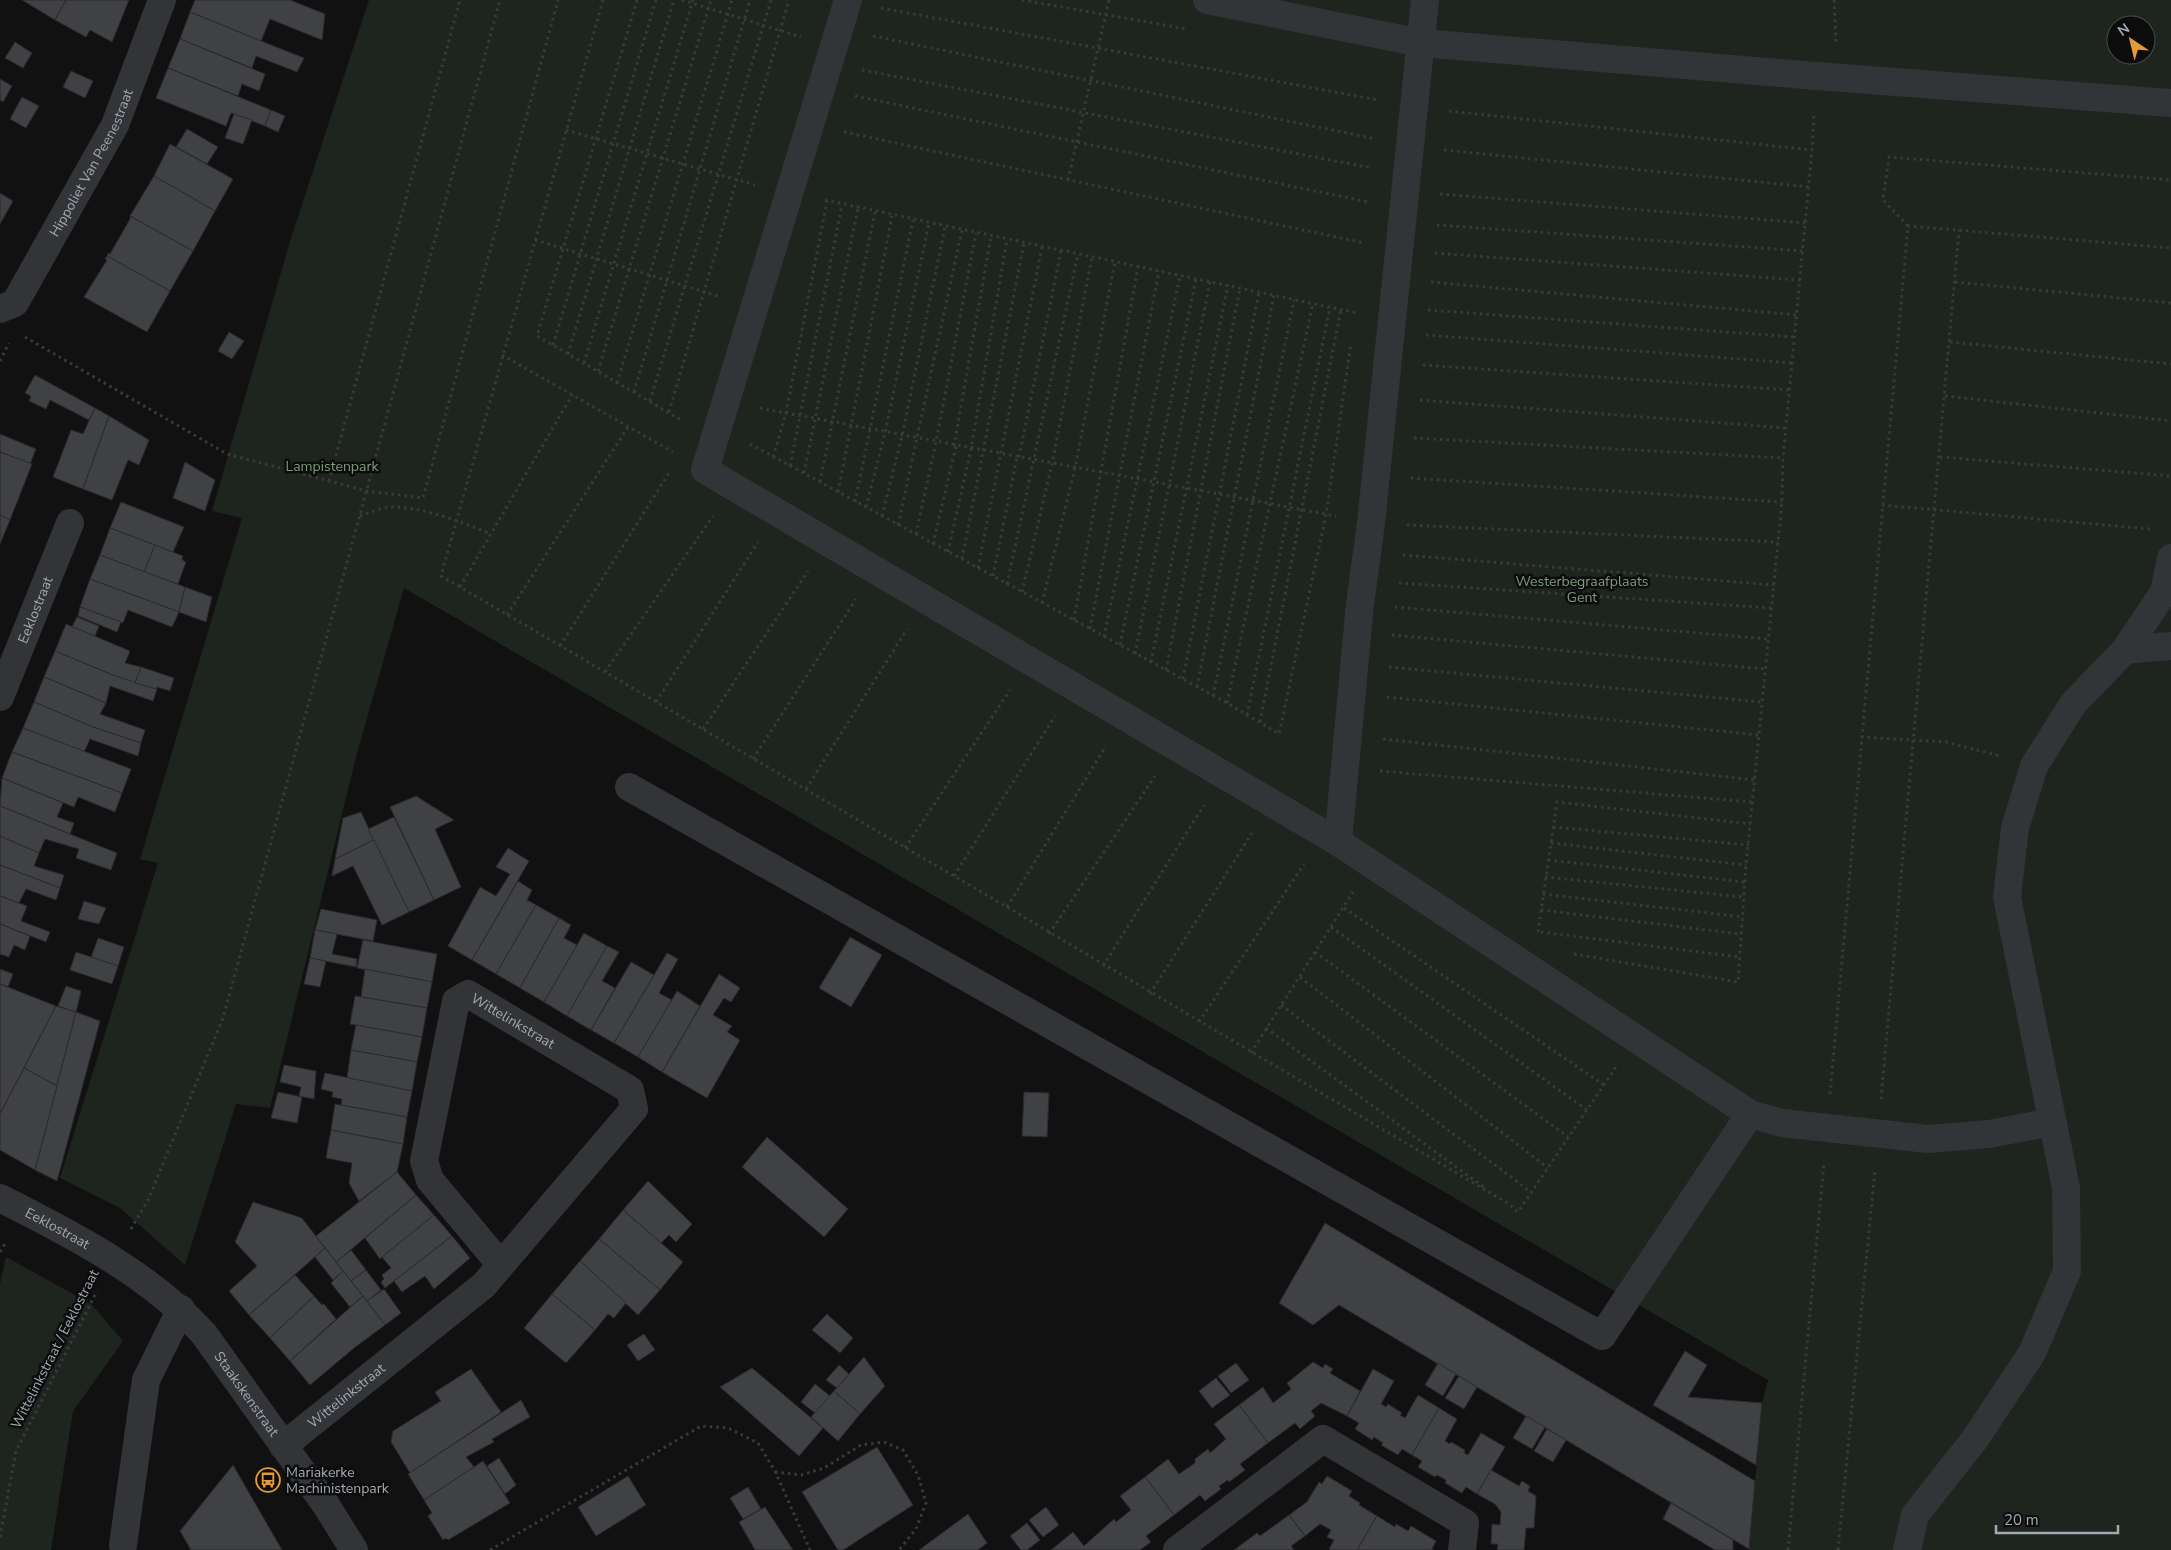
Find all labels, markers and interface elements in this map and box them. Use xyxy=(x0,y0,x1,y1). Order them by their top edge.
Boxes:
north arrow xyxy=(2106,15,2156,65)
text: N xyxy=(2114,19,2134,41)
street label: Hippoliet Van Peenestraat xyxy=(45,86,137,240)
park label: Lampistenpark xyxy=(286,457,379,476)
park label: Westerbegraafplaats Gent xyxy=(1515,572,1649,607)
street label: Eeklostraat xyxy=(13,573,57,646)
street label: Wittelinkstraat xyxy=(468,989,559,1053)
street label: Eeklostraat xyxy=(22,1203,93,1253)
street label: Wittelinkstraat / Eeklostraat xyxy=(7,1266,103,1432)
street label: Staakskenstraat xyxy=(210,1347,284,1440)
street label: Wittelinkstraat xyxy=(304,1358,389,1432)
place label: Mariakerke Machinistenpark xyxy=(286,1463,390,1498)
bus stop icon: Mariakerke Machinistenpark xyxy=(255,1467,281,1493)
scale bar xyxy=(1996,1502,2118,1534)
text: 20 m xyxy=(2004,1510,2039,1530)

